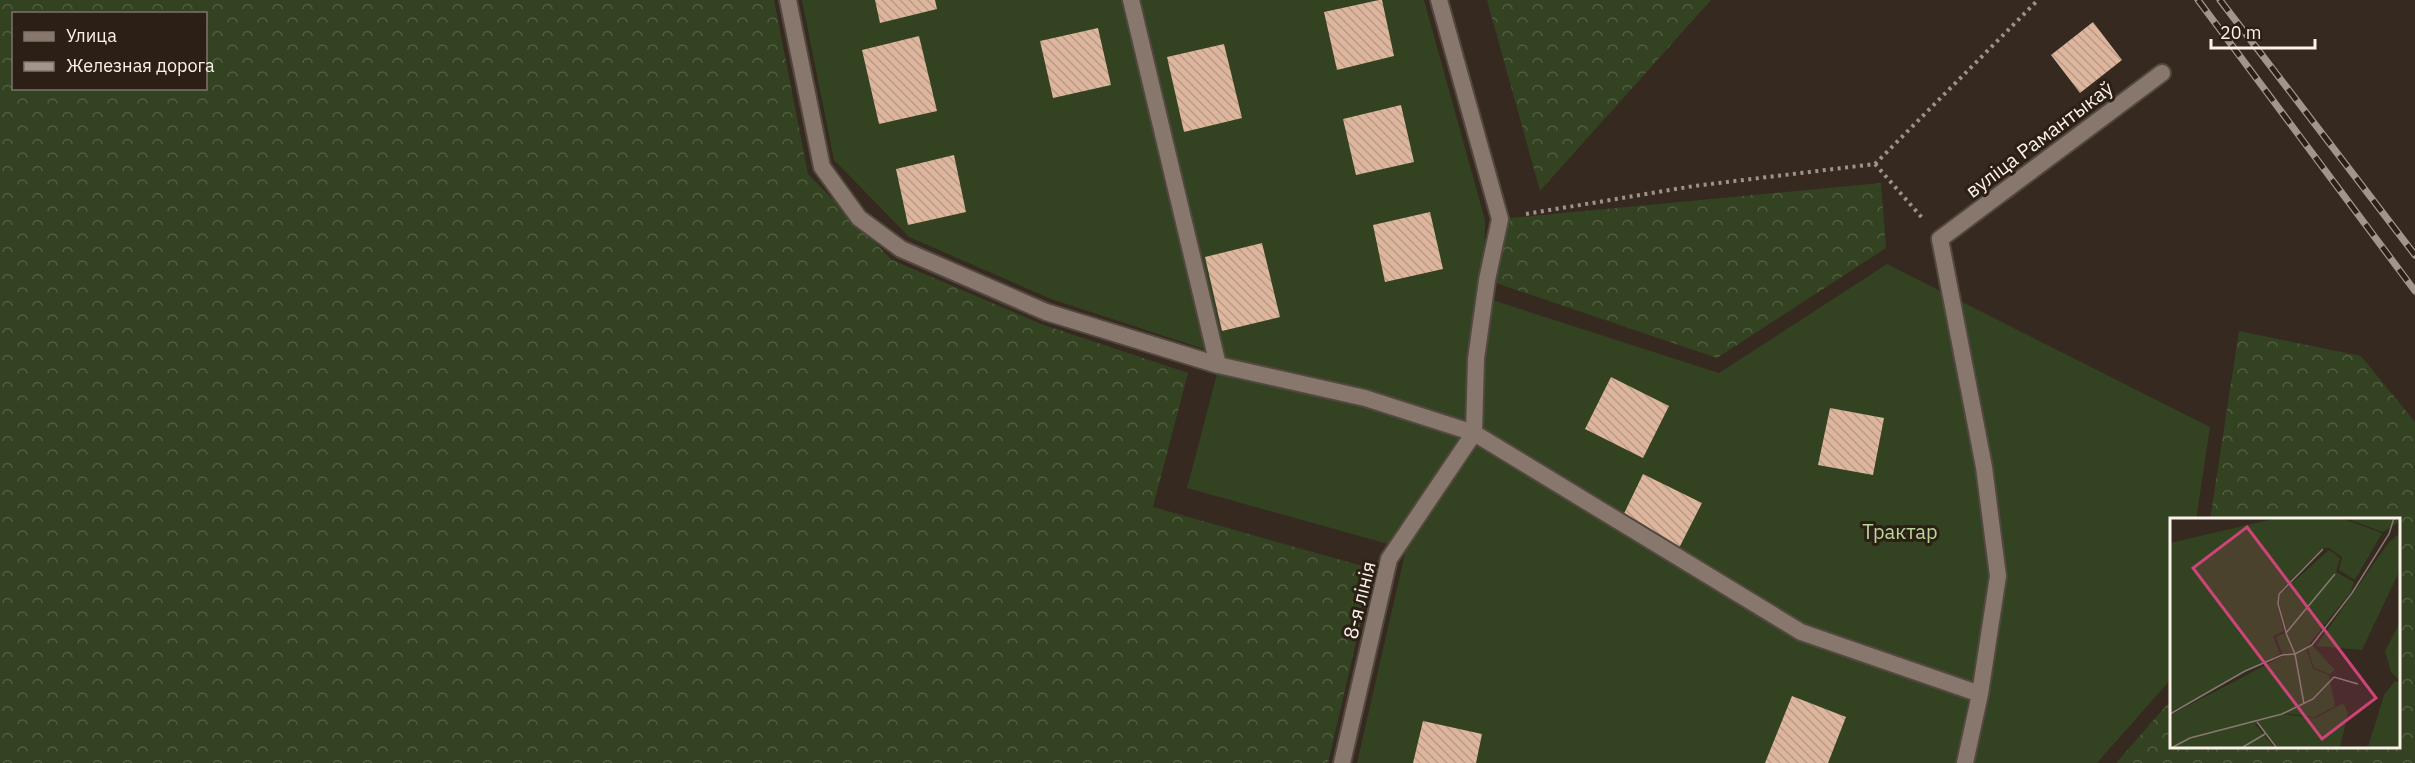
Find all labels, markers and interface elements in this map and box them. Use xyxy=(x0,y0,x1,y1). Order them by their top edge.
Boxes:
legend xyxy=(12,12,207,90)
scale bar xyxy=(2211,12,2314,50)
text: 20 m xyxy=(2220,21,2262,44)
text: Улица xyxy=(66,24,117,47)
text: Железная дорога xyxy=(66,54,215,77)
street label: вуліца Рамантыкаў xyxy=(1960,74,2118,204)
park label: Трактар xyxy=(1862,518,1938,545)
inset map xyxy=(2170,518,2400,748)
street label: 8-я лінія xyxy=(1336,558,1382,642)

